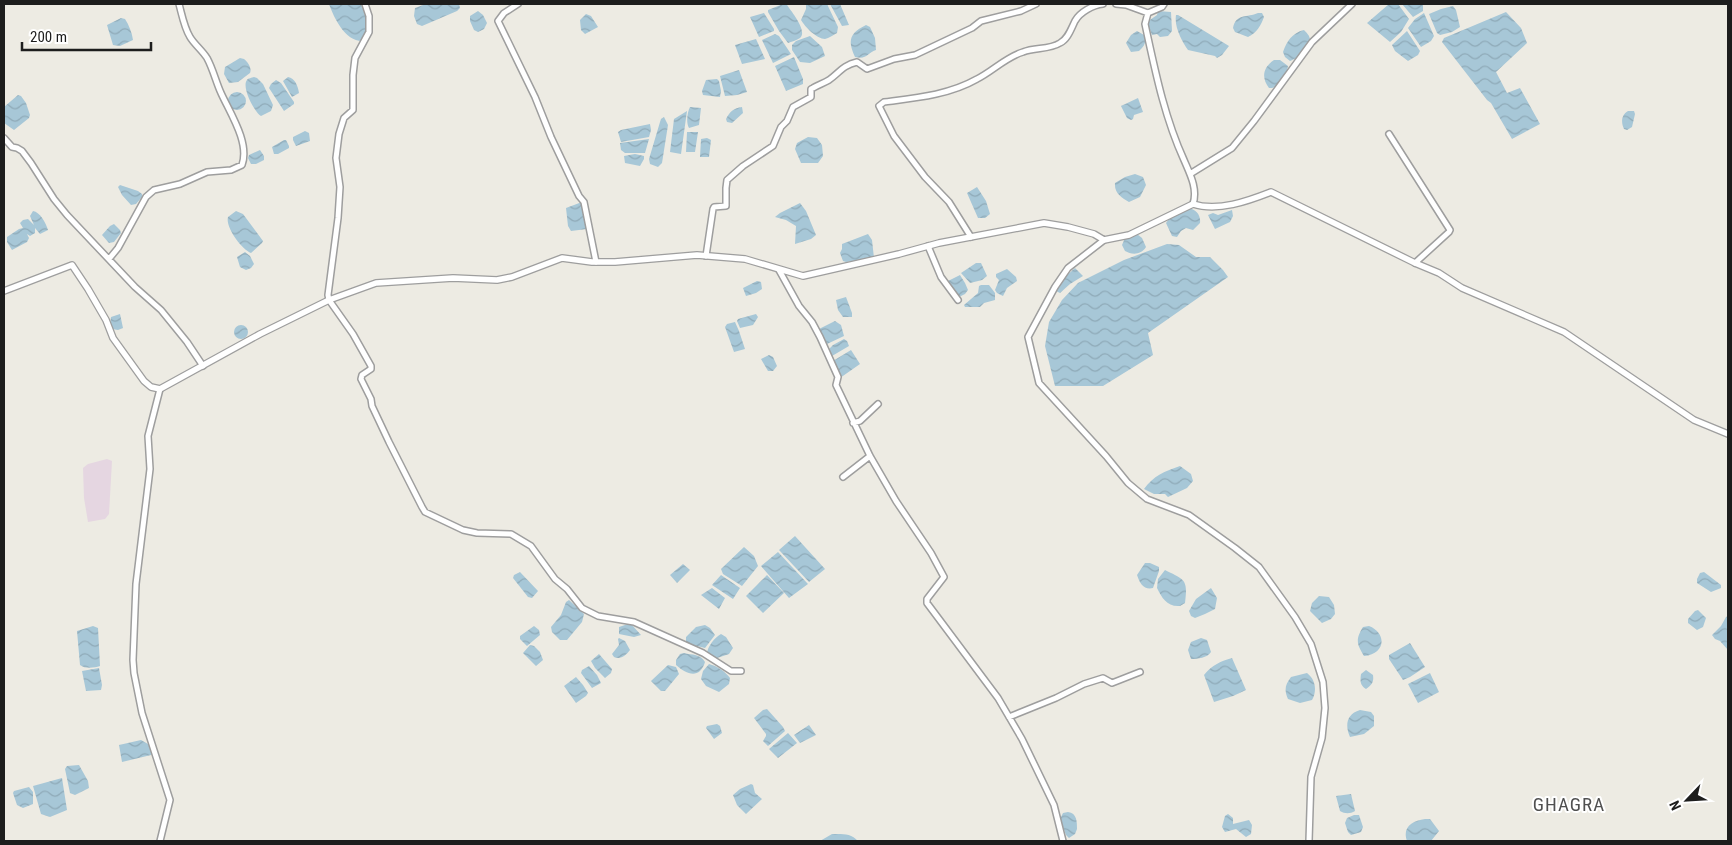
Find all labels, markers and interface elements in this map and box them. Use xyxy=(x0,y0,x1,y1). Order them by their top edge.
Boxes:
scale bar xyxy=(22,20,151,52)
text: 200 m xyxy=(30,28,67,46)
north arrow xyxy=(1662,775,1712,825)
district label: GHAGRA xyxy=(1533,793,1605,816)
text: N xyxy=(1666,798,1684,813)

